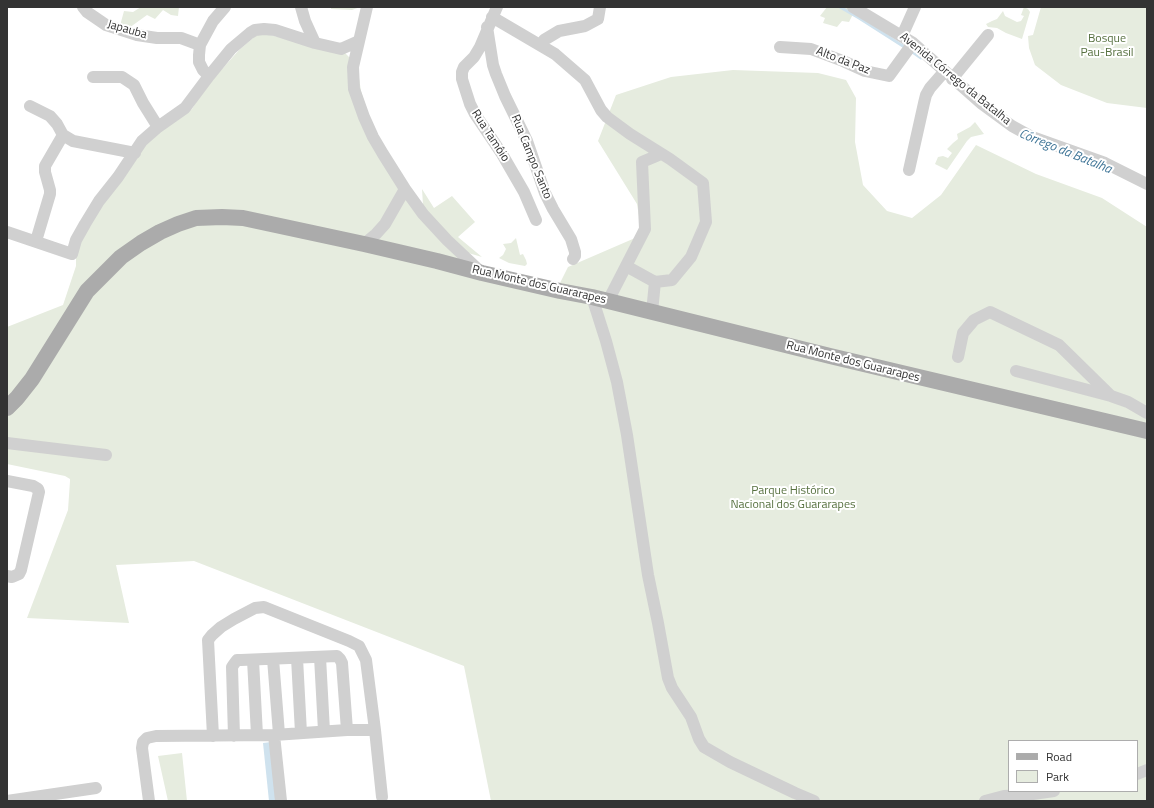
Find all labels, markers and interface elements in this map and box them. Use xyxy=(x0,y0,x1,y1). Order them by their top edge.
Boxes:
street label: Japauba xyxy=(106,17,148,43)
street label: Avenida Córrego da Batalha xyxy=(897,30,1013,128)
park label: Bosque Pau-Brasil xyxy=(1080,32,1134,60)
street label: Alto da Paz xyxy=(814,44,872,78)
street label: Rua Tamôio xyxy=(468,107,512,165)
street label: Rua Campo Santo xyxy=(508,113,554,201)
water label: Córrego da Batalha xyxy=(1016,126,1114,178)
street label: Rua Monte dos Guararapes xyxy=(471,263,607,307)
street label: Rua Monte dos Guararapes xyxy=(785,338,921,386)
park label: Parque Histórico Nacional dos Guararapes xyxy=(730,484,856,512)
legend xyxy=(1008,740,1138,792)
text: Road xyxy=(1046,747,1072,766)
text: Park xyxy=(1046,767,1069,786)

